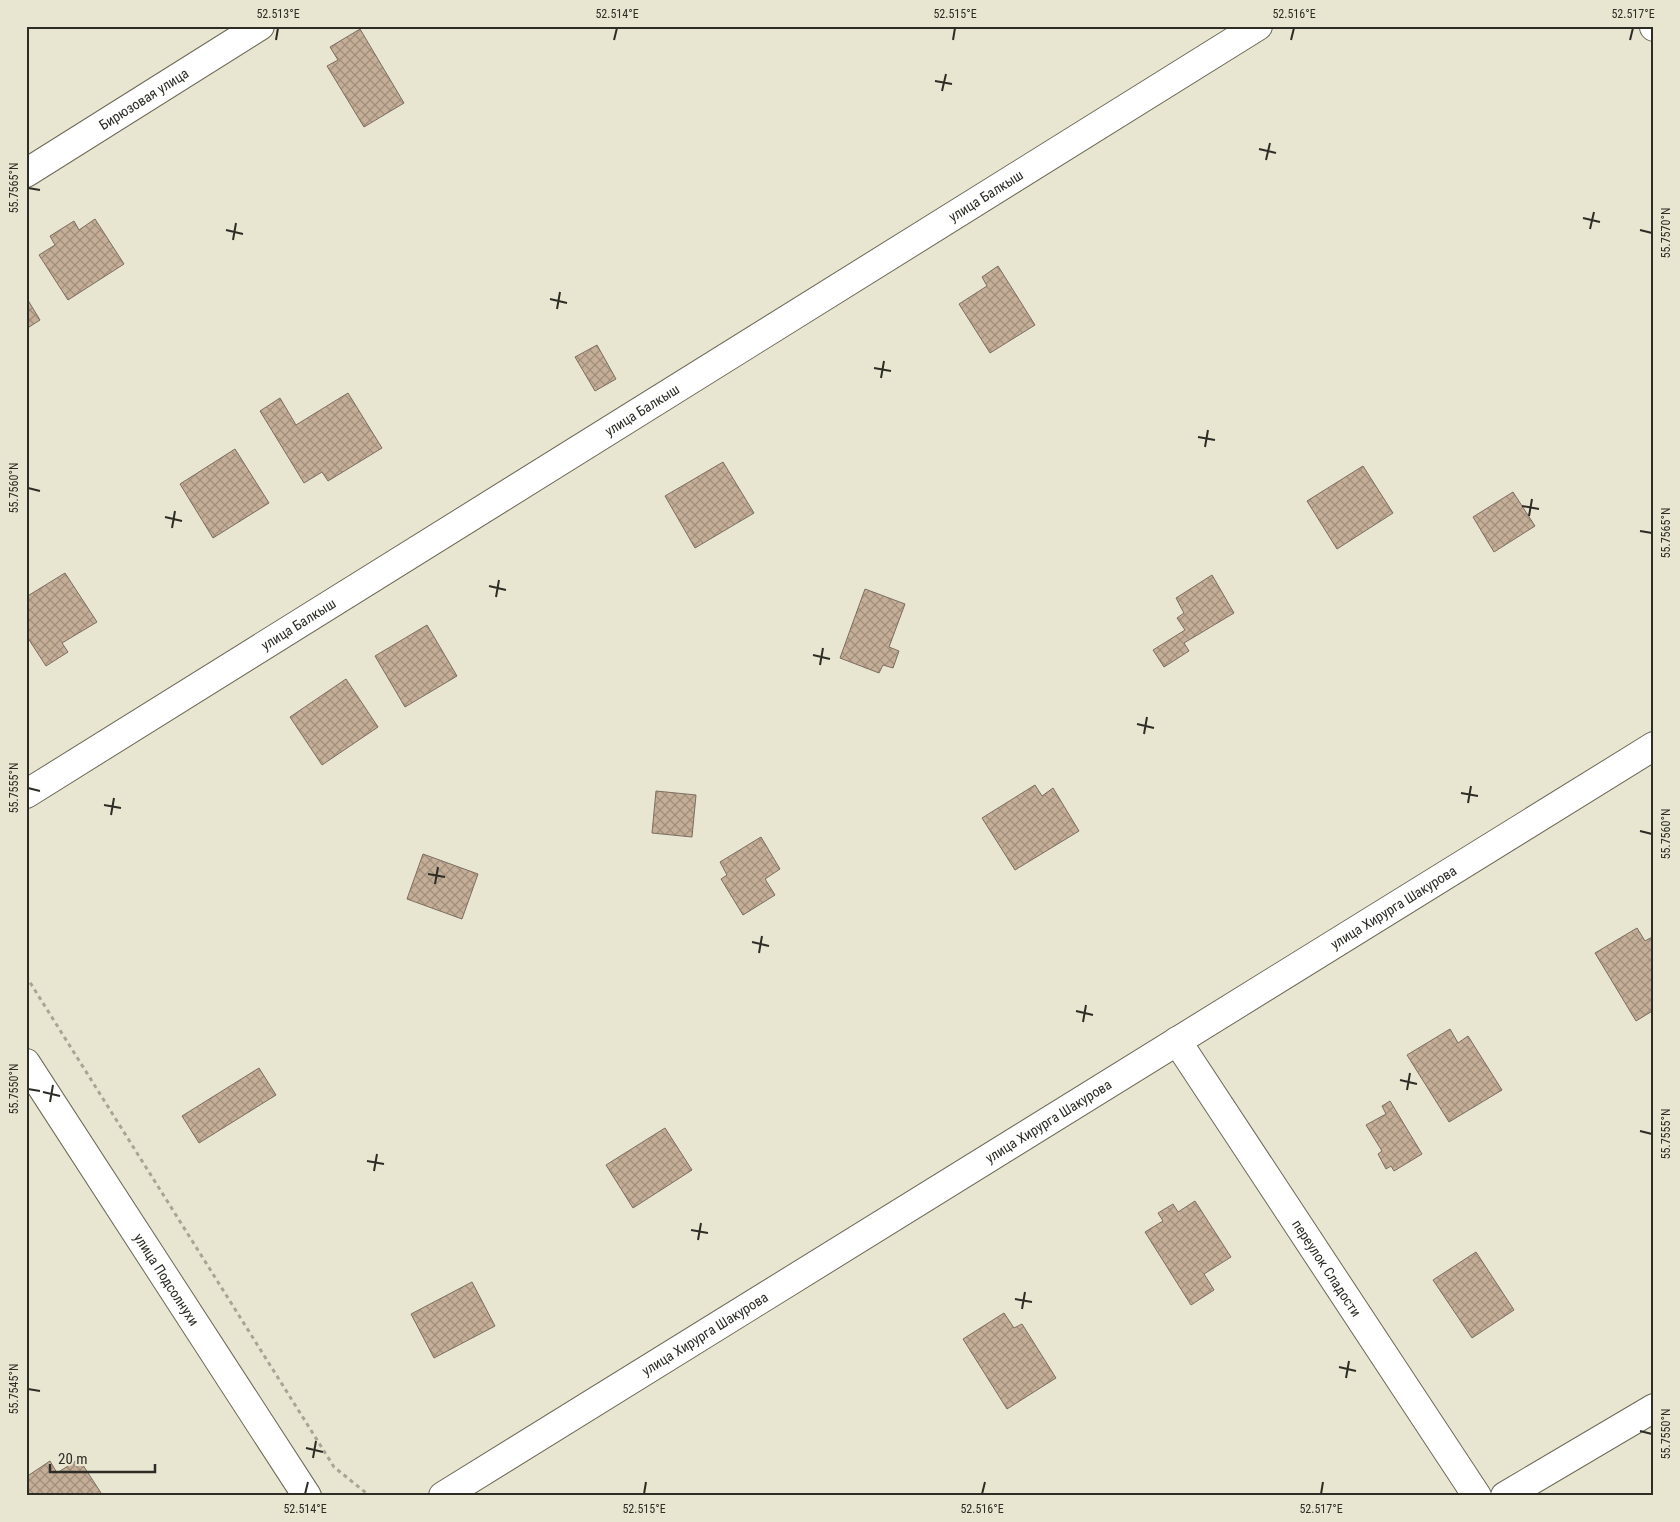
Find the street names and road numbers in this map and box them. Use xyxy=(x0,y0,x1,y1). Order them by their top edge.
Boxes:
street label: Бирюзовая улица xyxy=(96,65,191,133)
street label: улица Балкыш xyxy=(946,166,1026,225)
street label: улица Балкыш xyxy=(602,381,682,439)
street label: улица Балкыш xyxy=(258,595,339,653)
street label: улица Хирурга Шакурова xyxy=(1328,862,1459,952)
street label: улица Хирурга Шакурова xyxy=(982,1076,1114,1166)
street label: переулок Сладости xyxy=(1289,1217,1364,1320)
street label: улица Подсолнухи xyxy=(131,1230,202,1329)
street label: улица Хирурга Шакурова xyxy=(639,1289,771,1379)

